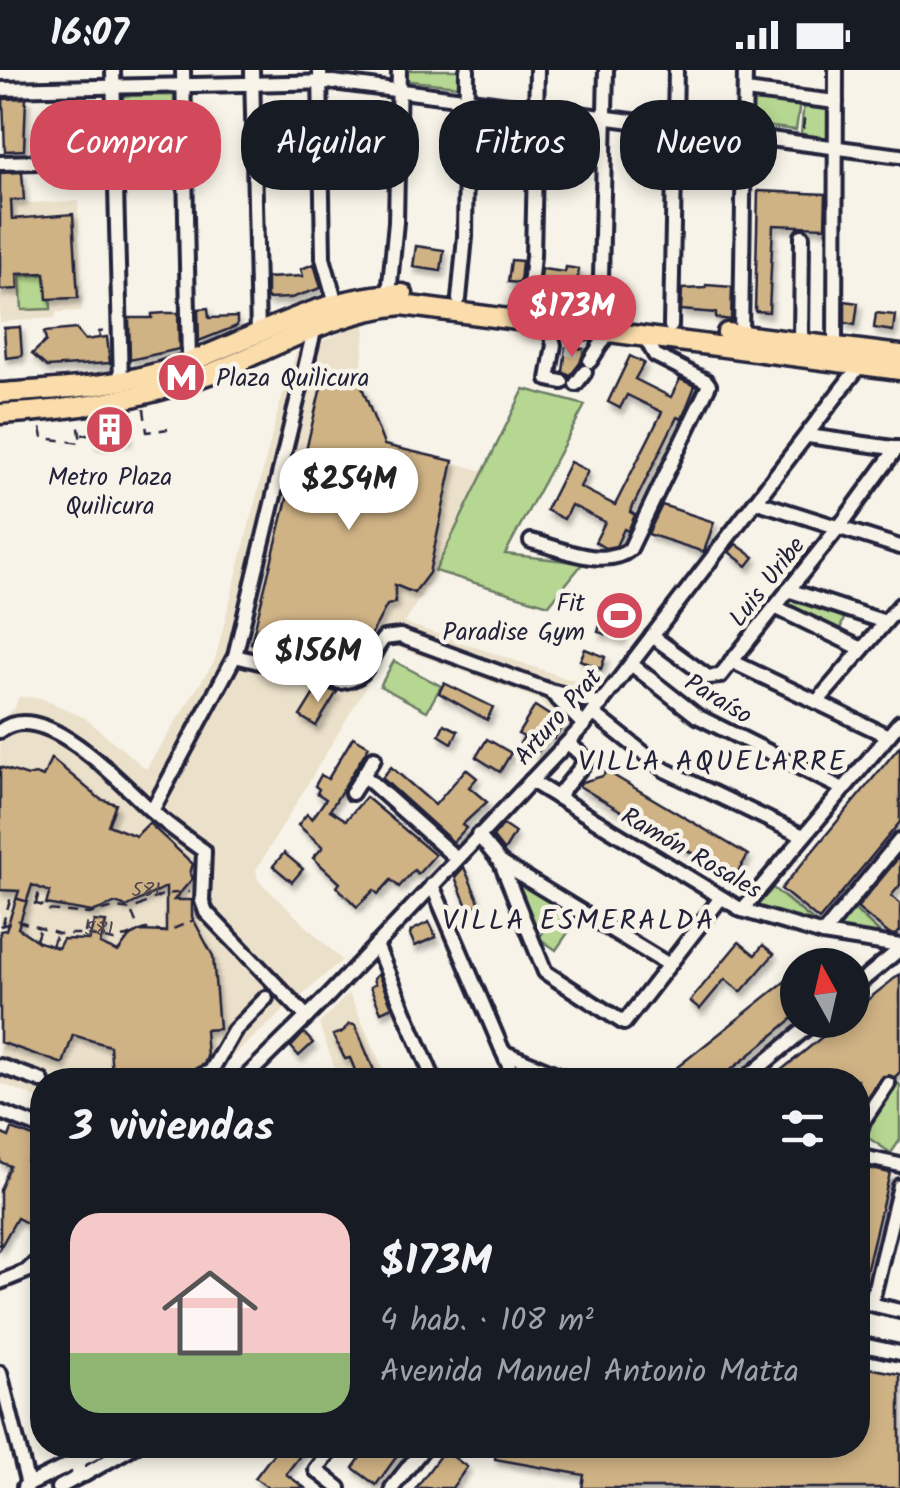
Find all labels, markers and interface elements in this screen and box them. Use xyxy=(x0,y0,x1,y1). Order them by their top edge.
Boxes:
text: 16:07 xyxy=(50,5,129,65)
chip: Comprar xyxy=(30,100,221,190)
chip: Alquilar xyxy=(241,100,419,190)
chip: Filtros xyxy=(439,100,600,190)
chip: Nuevo xyxy=(620,100,777,190)
pin: $173M xyxy=(502,275,642,360)
text: $173M xyxy=(529,282,615,333)
metro station icon: Plaza Quilicura xyxy=(155,351,207,403)
place label: Plaza Quilicura xyxy=(216,359,369,399)
building icon: Metro Plaza Quilicura xyxy=(84,404,136,456)
pin: $254M xyxy=(279,448,419,533)
text: $254M xyxy=(301,455,397,506)
place label: Metro Plaza Quilicura xyxy=(48,458,172,527)
street label: Luis Uribe xyxy=(719,528,816,636)
place label: Fit Paradise Gym xyxy=(442,584,585,653)
sports icon: Fit Paradise Gym xyxy=(594,590,646,642)
pin: $156M xyxy=(248,620,388,705)
text: $156M xyxy=(275,627,361,678)
street label: Arturo Prat xyxy=(505,659,613,775)
street label: Paraíso xyxy=(676,664,760,736)
district label: VILLA AQUELARRE xyxy=(578,740,848,785)
street label: Ramón Rosales xyxy=(613,797,769,911)
house number: 581 xyxy=(131,875,161,907)
district label: VILLA ESMERALDA xyxy=(442,899,716,944)
house number: 581 xyxy=(84,914,114,946)
north arrow xyxy=(780,948,870,1038)
map controls xyxy=(780,948,870,1038)
text: 3 viviendas xyxy=(70,1095,274,1162)
icon: filters xyxy=(775,1101,830,1156)
text: $173M xyxy=(380,1229,492,1296)
icon: home xyxy=(150,1253,270,1373)
text: 4 hab. · 108 m² xyxy=(380,1296,594,1347)
text: Avenida Manuel Antonio Matta xyxy=(380,1347,799,1398)

